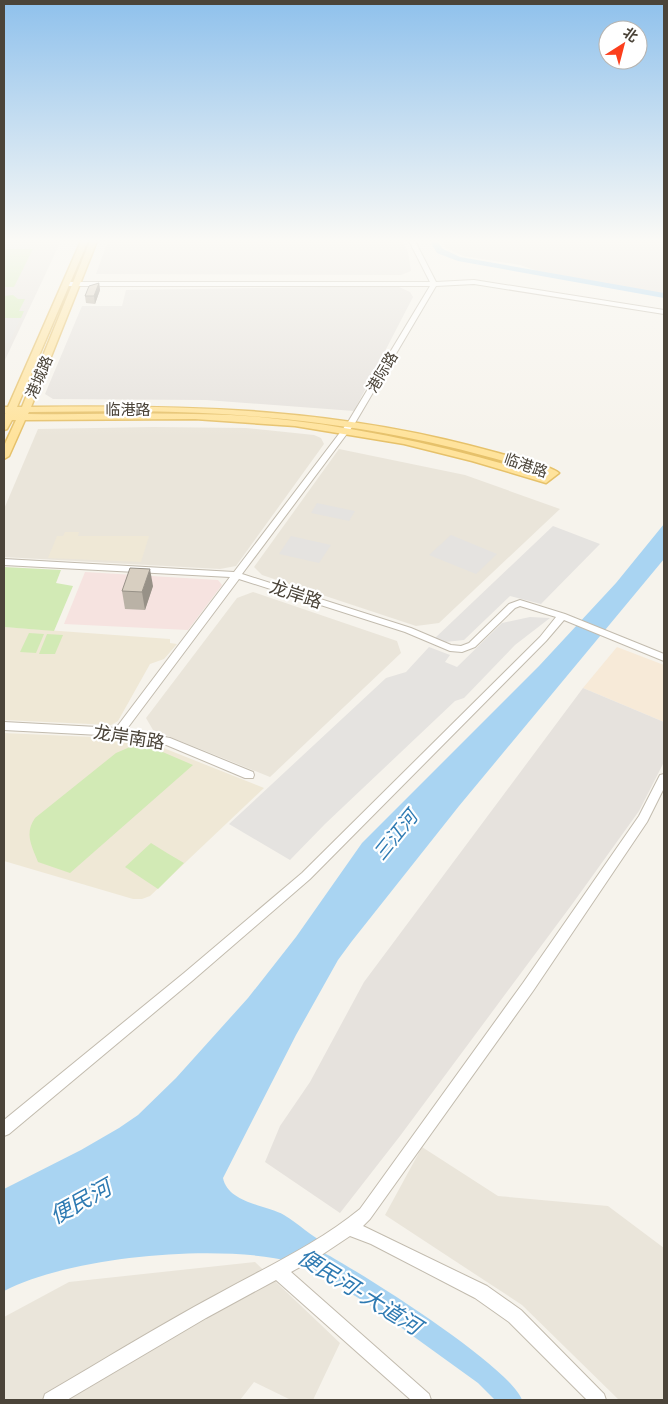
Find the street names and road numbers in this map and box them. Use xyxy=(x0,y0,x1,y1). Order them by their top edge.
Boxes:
street label: 港际路 xyxy=(362,348,402,396)
street label: 港城路 xyxy=(21,353,57,401)
street label: 临港路 xyxy=(105,400,151,419)
street label: 临港路 xyxy=(502,449,550,481)
street label: 龙岸路 xyxy=(267,575,325,613)
street label: 龙岸南路 xyxy=(92,720,166,754)

